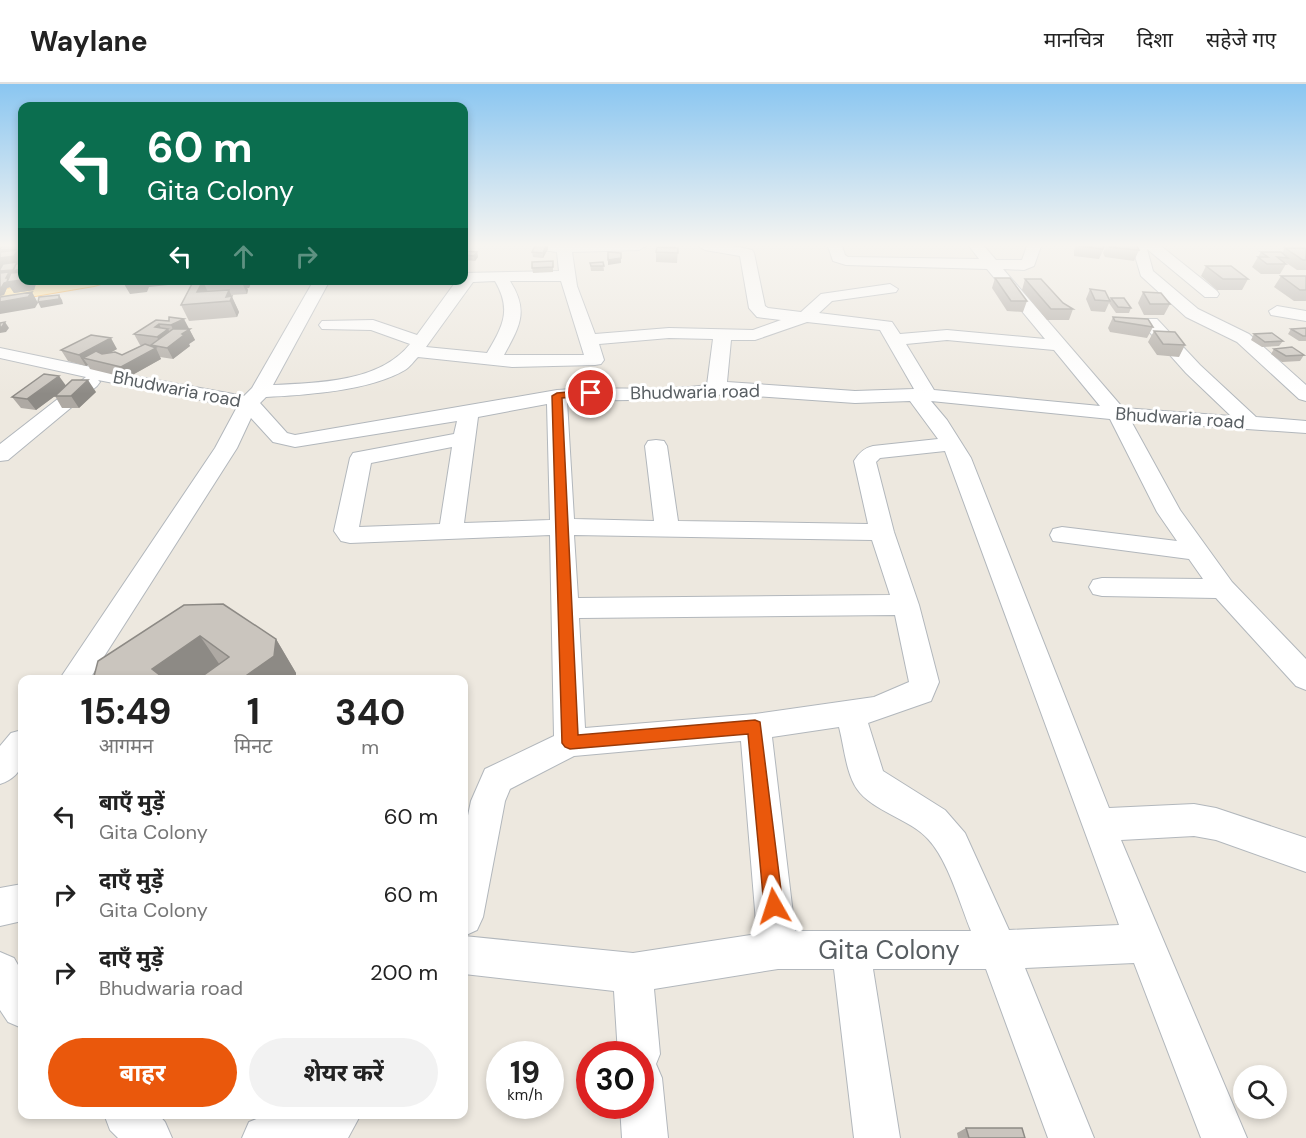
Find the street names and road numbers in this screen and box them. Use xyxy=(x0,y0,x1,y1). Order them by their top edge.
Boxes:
street label: Bhudwaria road xyxy=(111,365,243,413)
street label: Bhudwaria road xyxy=(630,379,760,405)
street label: Bhudwaria road xyxy=(1115,402,1245,434)
street label: Gita Colony xyxy=(818,933,960,967)

